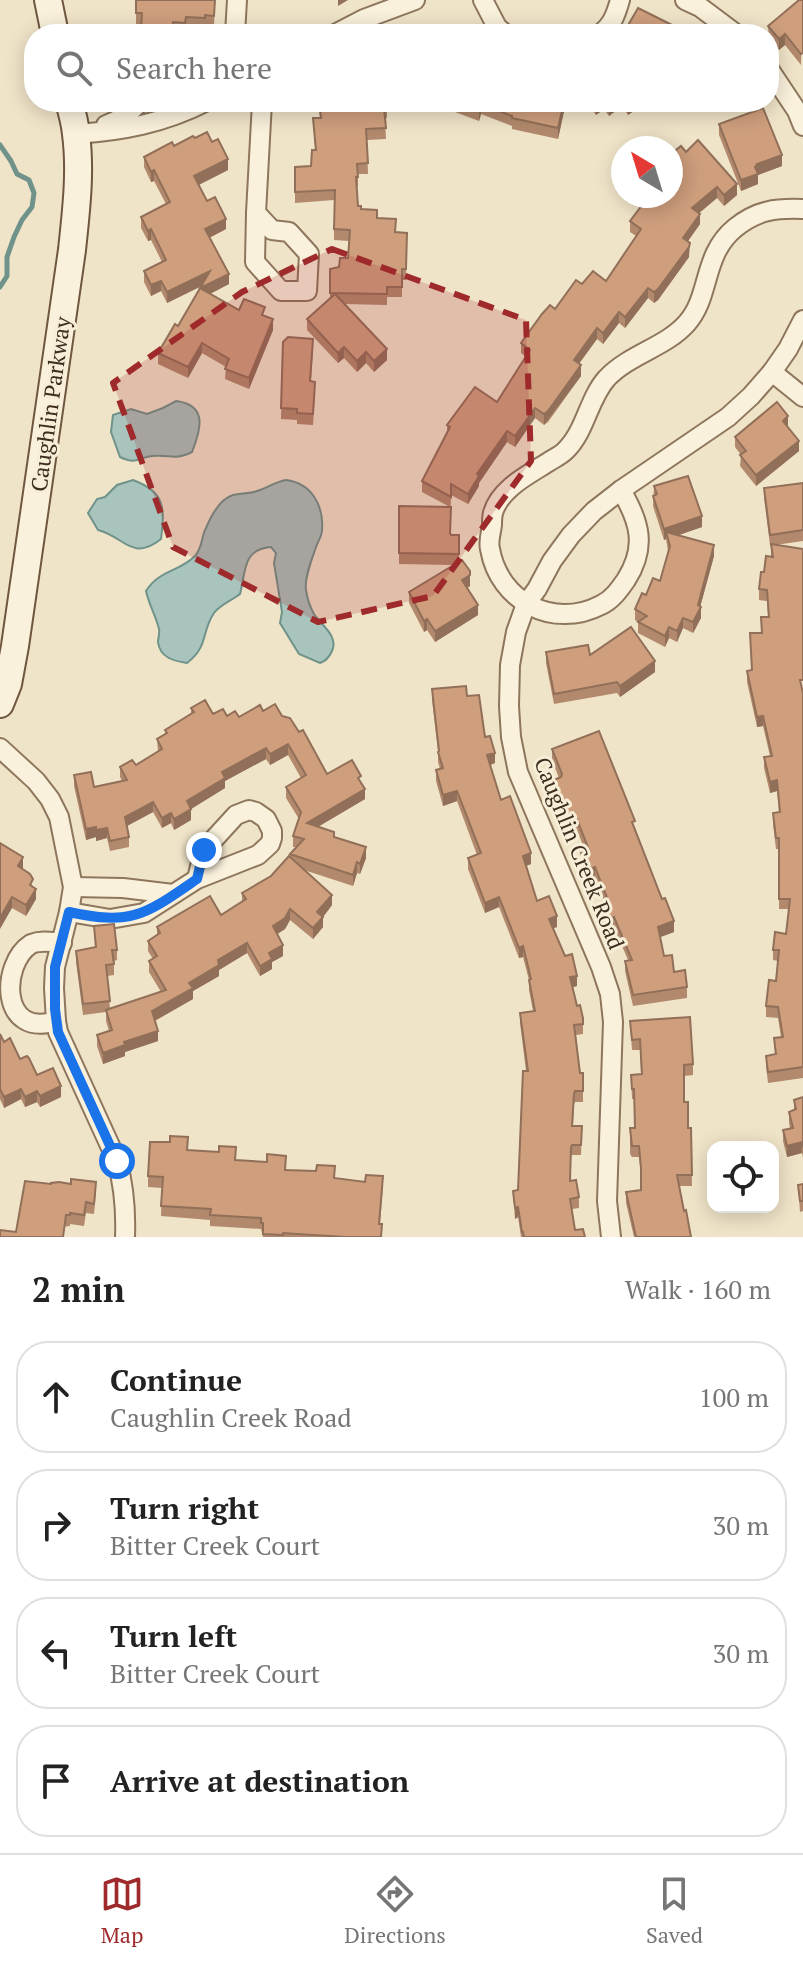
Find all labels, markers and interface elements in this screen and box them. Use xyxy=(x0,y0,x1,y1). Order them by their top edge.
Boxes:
search box xyxy=(24,24,779,112)
icon: search xyxy=(52,46,96,90)
text: Search here xyxy=(116,48,272,88)
north arrow xyxy=(611,136,683,208)
street label: Caughlin Parkway xyxy=(23,314,77,493)
street label: Caughlin Creek Road xyxy=(528,753,632,953)
route end xyxy=(186,832,222,868)
map controls xyxy=(707,1141,779,1213)
button: locate xyxy=(707,1141,779,1213)
route start xyxy=(99,1143,135,1179)
text: 2 min xyxy=(32,1267,125,1312)
text: Walk · 160 m xyxy=(625,1272,771,1306)
text: Continue xyxy=(110,1360,242,1400)
icon: ahead xyxy=(34,1375,78,1419)
text: 100 m xyxy=(699,1380,769,1414)
text: Caughlin Creek Road xyxy=(110,1400,352,1434)
text: Turn right xyxy=(110,1488,259,1528)
icon: right xyxy=(34,1503,78,1547)
text: 30 m xyxy=(713,1508,769,1542)
text: Bitter Creek Court xyxy=(110,1528,320,1562)
text: Turn left xyxy=(110,1616,237,1656)
icon: left xyxy=(34,1631,78,1675)
text: 30 m xyxy=(713,1636,769,1670)
text: Bitter Creek Court xyxy=(110,1656,320,1690)
icon: arrive xyxy=(34,1759,78,1803)
text: Arrive at destination xyxy=(110,1761,409,1801)
tab: Map xyxy=(100,1872,144,1949)
tab: Directions xyxy=(344,1872,446,1949)
tab: Saved xyxy=(646,1872,703,1949)

